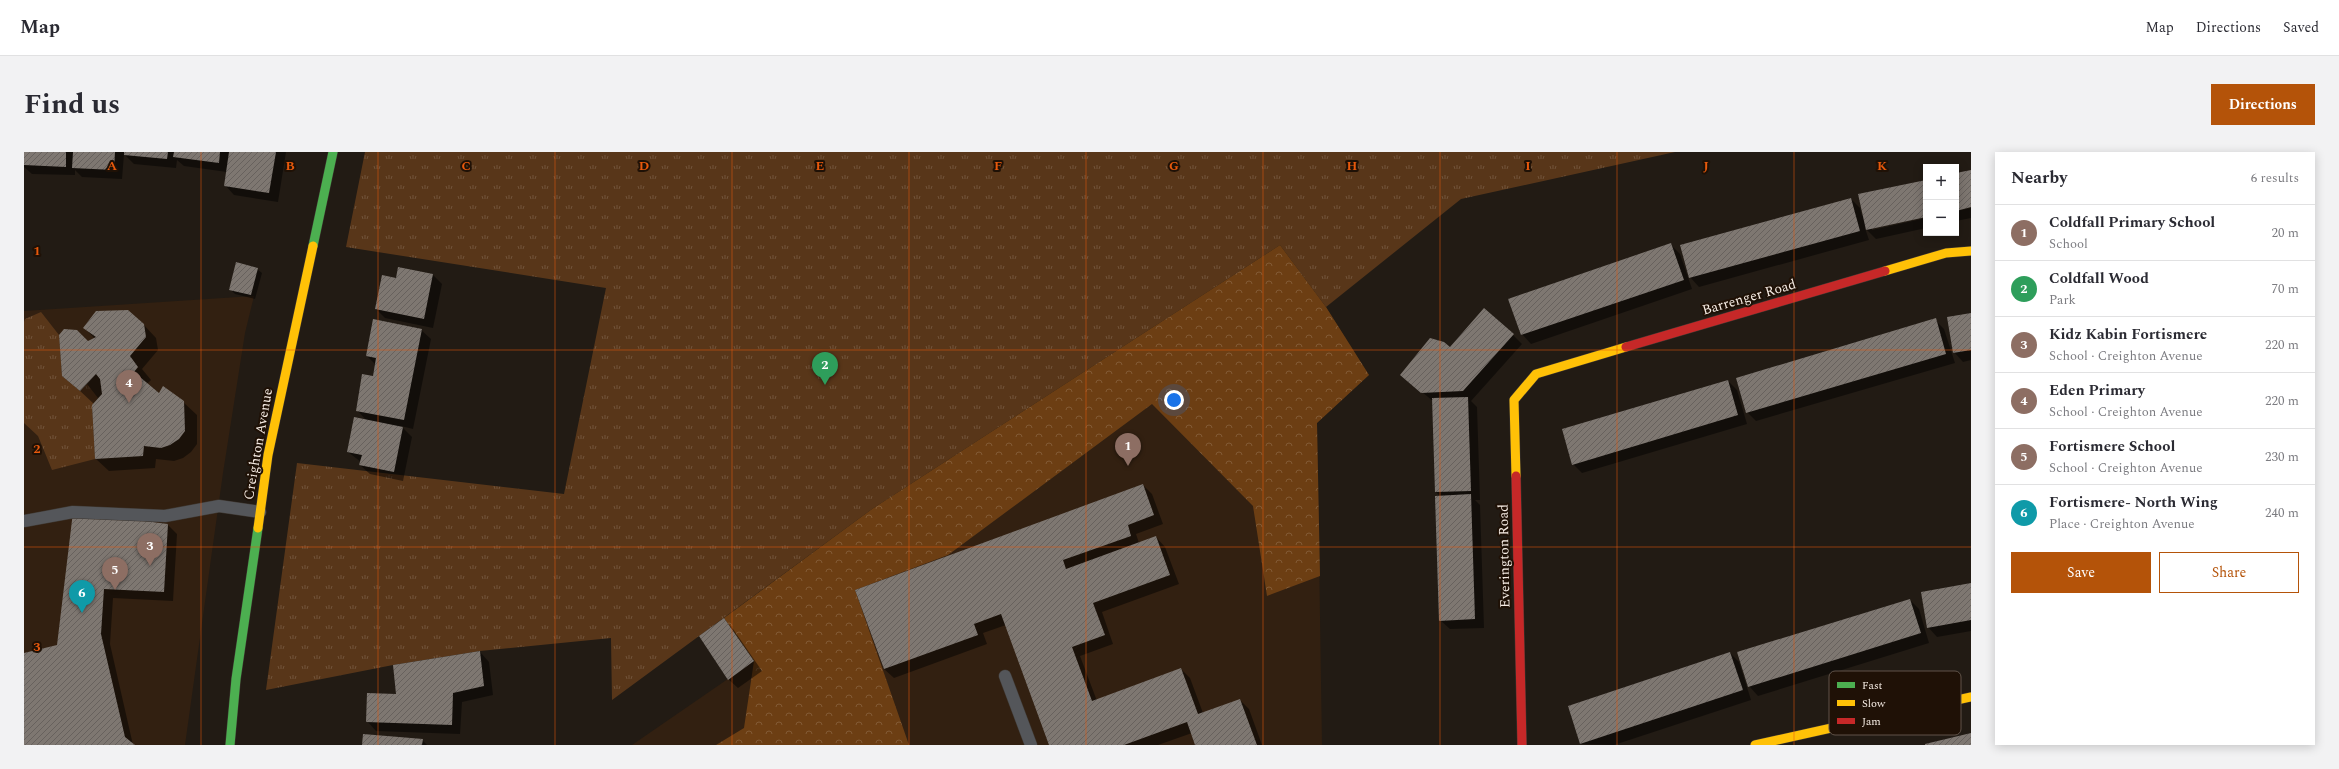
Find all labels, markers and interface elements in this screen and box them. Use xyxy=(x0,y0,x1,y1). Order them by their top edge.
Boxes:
text: Map xyxy=(20,13,60,42)
text: Map xyxy=(2146,17,2174,38)
text: Directions xyxy=(2196,17,2261,38)
text: Saved xyxy=(2283,17,2319,38)
text: Find us xyxy=(24,83,120,126)
button: Directions xyxy=(2211,84,2315,125)
text: A xyxy=(107,156,117,176)
text: B xyxy=(285,156,295,176)
text: C xyxy=(461,156,471,176)
text: D xyxy=(639,156,649,176)
text: E xyxy=(816,156,825,176)
text: F xyxy=(994,156,1002,176)
text: G xyxy=(1169,156,1179,176)
text: H xyxy=(1347,156,1358,176)
text: I xyxy=(1525,156,1531,176)
text: J xyxy=(1703,156,1709,176)
text: K xyxy=(1877,156,1887,176)
map controls xyxy=(1923,164,1959,236)
button: + xyxy=(1923,164,1959,200)
text: Nearby xyxy=(2011,165,2067,191)
text: 6 results xyxy=(2251,168,2299,188)
button: − xyxy=(1923,200,1959,236)
text: Coldfall Primary School xyxy=(2049,211,2215,234)
text: 1 xyxy=(2020,223,2028,243)
text: 20 m xyxy=(2272,223,2299,243)
text: School xyxy=(2049,234,2088,254)
text: 1 xyxy=(33,241,41,261)
text: Coldfall Wood xyxy=(2049,267,2149,290)
street label: Barrenger Road xyxy=(1700,274,1799,320)
text: 2 xyxy=(2020,279,2028,299)
text: 70 m xyxy=(2272,279,2299,299)
text: Park xyxy=(2049,290,2076,310)
text: Kidz Kabin Fortismere xyxy=(2049,323,2207,346)
text: 3 xyxy=(2020,335,2028,355)
text: 220 m xyxy=(2265,335,2299,355)
text: School · Creighton Avenue xyxy=(2049,346,2202,366)
pin: 2 xyxy=(812,352,838,385)
pin: 4 xyxy=(116,370,142,403)
text: Eden Primary xyxy=(2049,379,2145,402)
street label: Creighton Avenue xyxy=(238,386,278,501)
your location xyxy=(1164,390,1184,410)
text: 4 xyxy=(2020,391,2028,411)
text: 220 m xyxy=(2265,391,2299,411)
text: School · Creighton Avenue xyxy=(2049,402,2202,422)
pin: 1 xyxy=(1115,433,1141,466)
text: Fortismere School xyxy=(2049,435,2175,458)
text: 2 xyxy=(33,439,41,459)
text: 5 xyxy=(2020,447,2028,467)
text: 230 m xyxy=(2265,447,2299,467)
text: School · Creighton Avenue xyxy=(2049,458,2202,478)
text: Fortismere- North Wing xyxy=(2049,491,2218,514)
text: 6 xyxy=(2020,503,2028,523)
text: 240 m xyxy=(2265,503,2299,523)
street label: Everington Road xyxy=(1493,504,1515,608)
text: Place · Creighton Avenue xyxy=(2049,514,2195,534)
pin: 3 xyxy=(137,533,163,566)
button: Save xyxy=(2011,552,2151,593)
button: Share xyxy=(2159,552,2299,593)
pin: 5 xyxy=(102,557,128,590)
pin: 6 xyxy=(69,580,95,613)
text: 3 xyxy=(33,637,41,657)
legend xyxy=(1829,671,1961,735)
text: Fast xyxy=(1862,677,1883,694)
text: Slow xyxy=(1862,695,1886,712)
text: Jam xyxy=(1862,713,1881,730)

